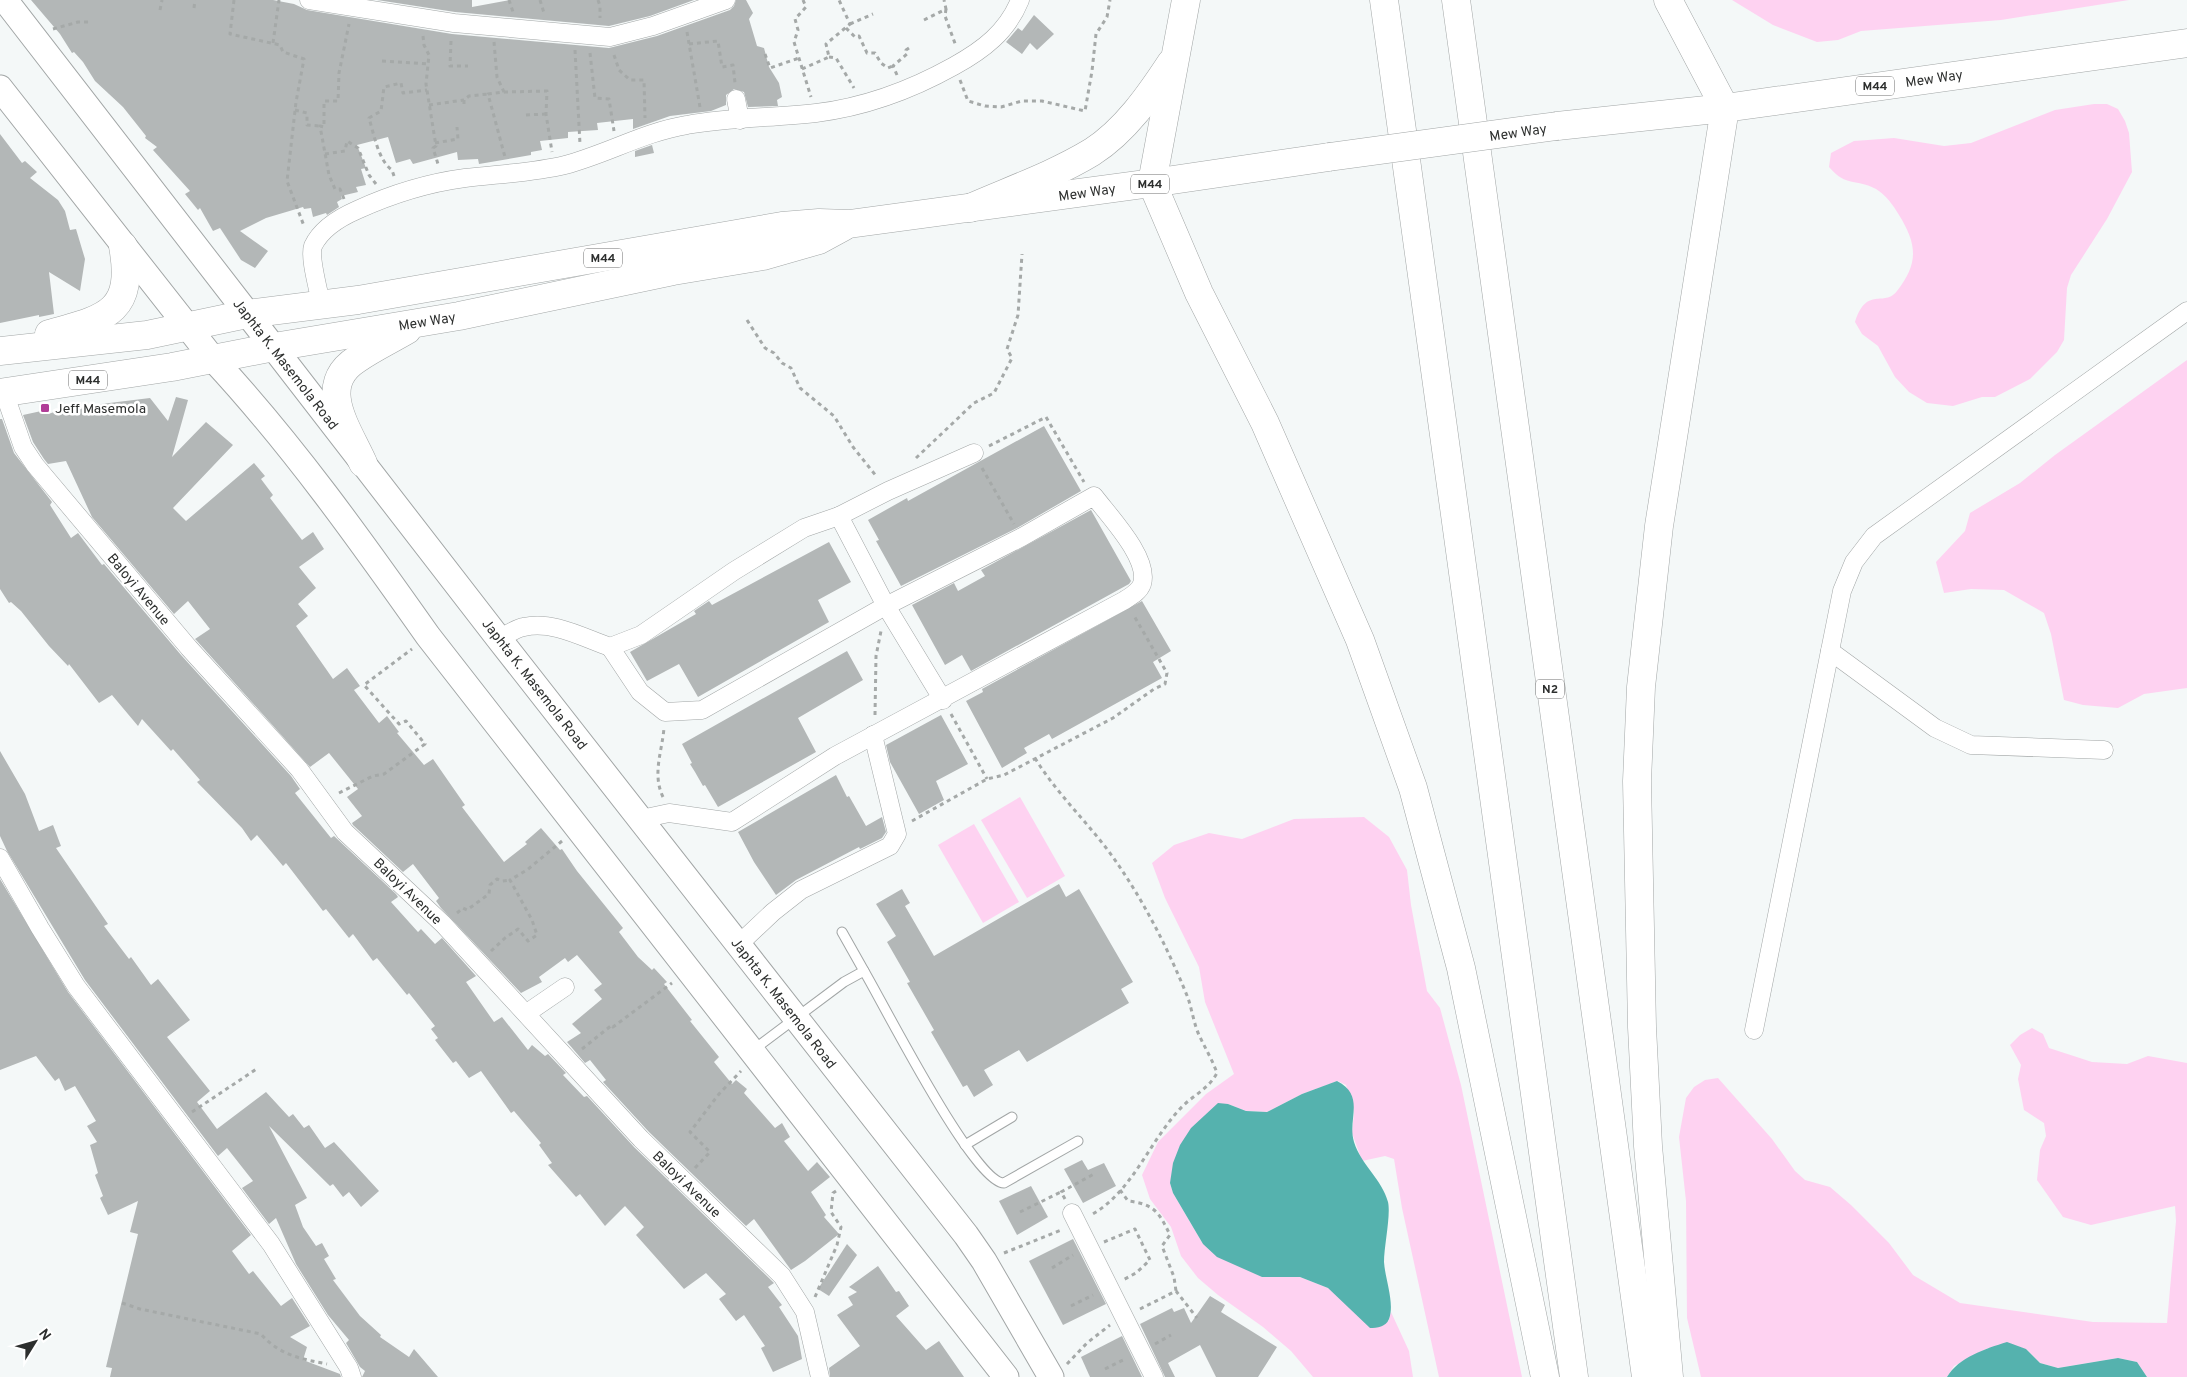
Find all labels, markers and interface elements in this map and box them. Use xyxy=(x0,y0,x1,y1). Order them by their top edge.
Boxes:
street label: Mew Way xyxy=(1904,67,1964,92)
road number: M44 xyxy=(1856,76,1894,95)
street label: Mew Way xyxy=(1488,121,1548,146)
road number: M44 xyxy=(1131,174,1169,193)
street label: Mew Way xyxy=(1057,181,1117,206)
road number: M44 xyxy=(584,248,622,268)
street label: Japhta K. Masemola Road xyxy=(229,296,341,434)
street label: Mew Way xyxy=(397,310,457,335)
road number: M44 xyxy=(69,370,107,390)
place label: Jeff Masemola xyxy=(55,401,146,418)
marker: Jeff Masemola xyxy=(39,402,51,414)
street label: Baloyi Avenue xyxy=(103,551,173,629)
street label: Japhta K. Masemola Road xyxy=(478,616,590,754)
road number: N2 xyxy=(1536,680,1564,699)
street label: Baloyi Avenue xyxy=(369,855,445,929)
street label: Japhta K. Masemola Road xyxy=(727,935,839,1073)
street label: Baloyi Avenue xyxy=(648,1148,724,1222)
north arrow xyxy=(10,1317,60,1367)
text: N xyxy=(34,1326,54,1344)

